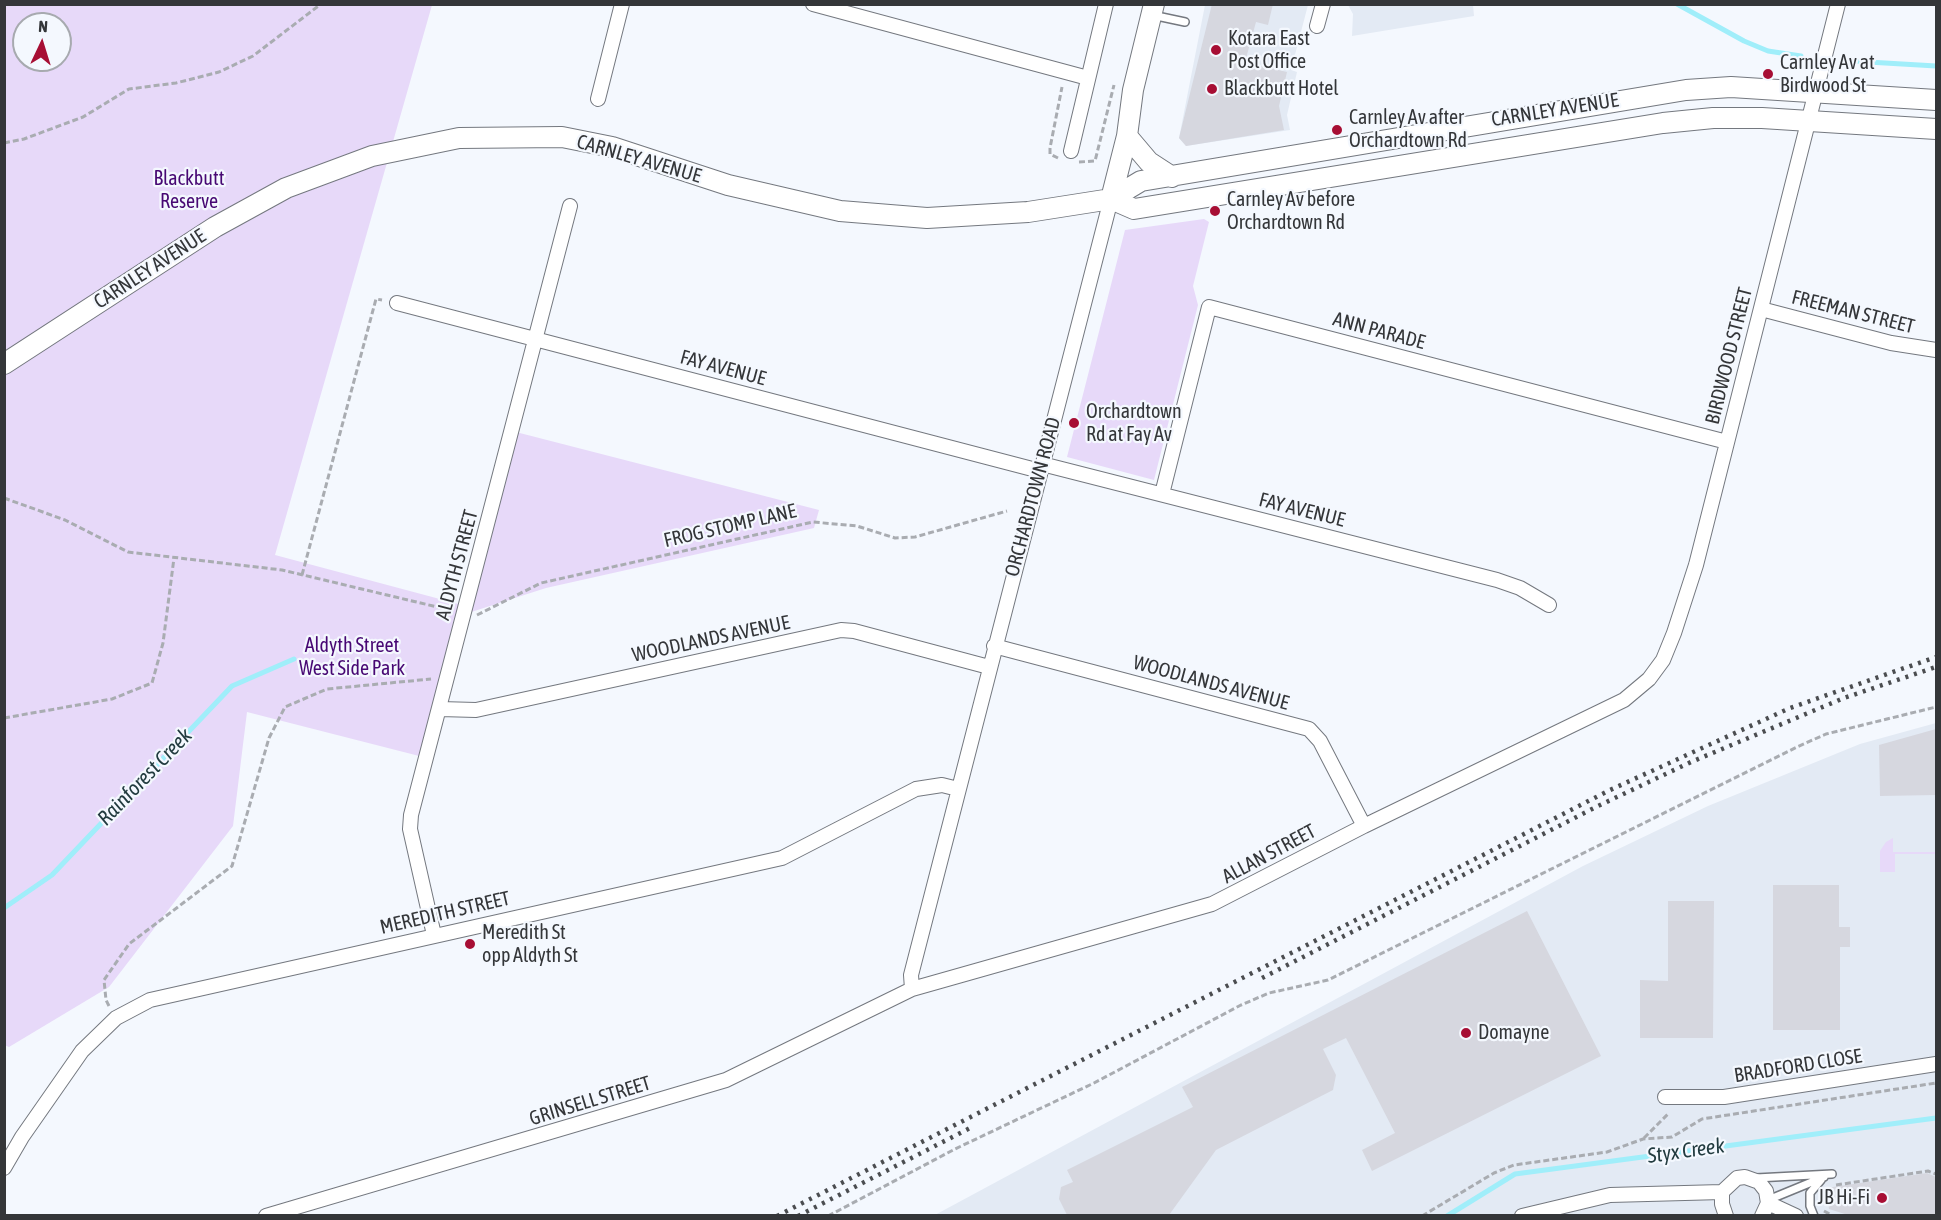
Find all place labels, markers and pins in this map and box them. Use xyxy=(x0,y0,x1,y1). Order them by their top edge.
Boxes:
place label: Kotara East Post Office xyxy=(1228,27,1310,74)
marker: Kotara East Post Office xyxy=(1209,43,1223,57)
place label: Carnley Av at Birdwood St xyxy=(1780,51,1875,98)
marker: Carnley Av at Birdwood St xyxy=(1761,67,1775,81)
place label: Blackbutt Hotel xyxy=(1224,77,1339,101)
marker: Blackbutt Hotel xyxy=(1205,82,1219,96)
place label: Carnley Av after Orchardtown Rd xyxy=(1349,106,1467,153)
marker: Carnley Av after Orchardtown Rd xyxy=(1330,123,1344,137)
place label: Carnley Av before Orchardtown Rd xyxy=(1227,188,1355,235)
marker: Carnley Av before Orchardtown Rd xyxy=(1208,204,1222,218)
place label: Orchardtown Rd at Fay Av xyxy=(1086,400,1182,447)
marker: Orchardtown Rd at Fay Av xyxy=(1067,416,1081,430)
place label: Meredith St opp Aldyth St xyxy=(482,921,578,968)
marker: Meredith St opp Aldyth St xyxy=(463,937,477,951)
place label: Domayne xyxy=(1478,1021,1549,1045)
marker: Domayne xyxy=(1459,1026,1473,1040)
place label: JB Hi-Fi xyxy=(1818,1186,1870,1210)
marker: JB Hi-Fi xyxy=(1875,1191,1889,1205)

